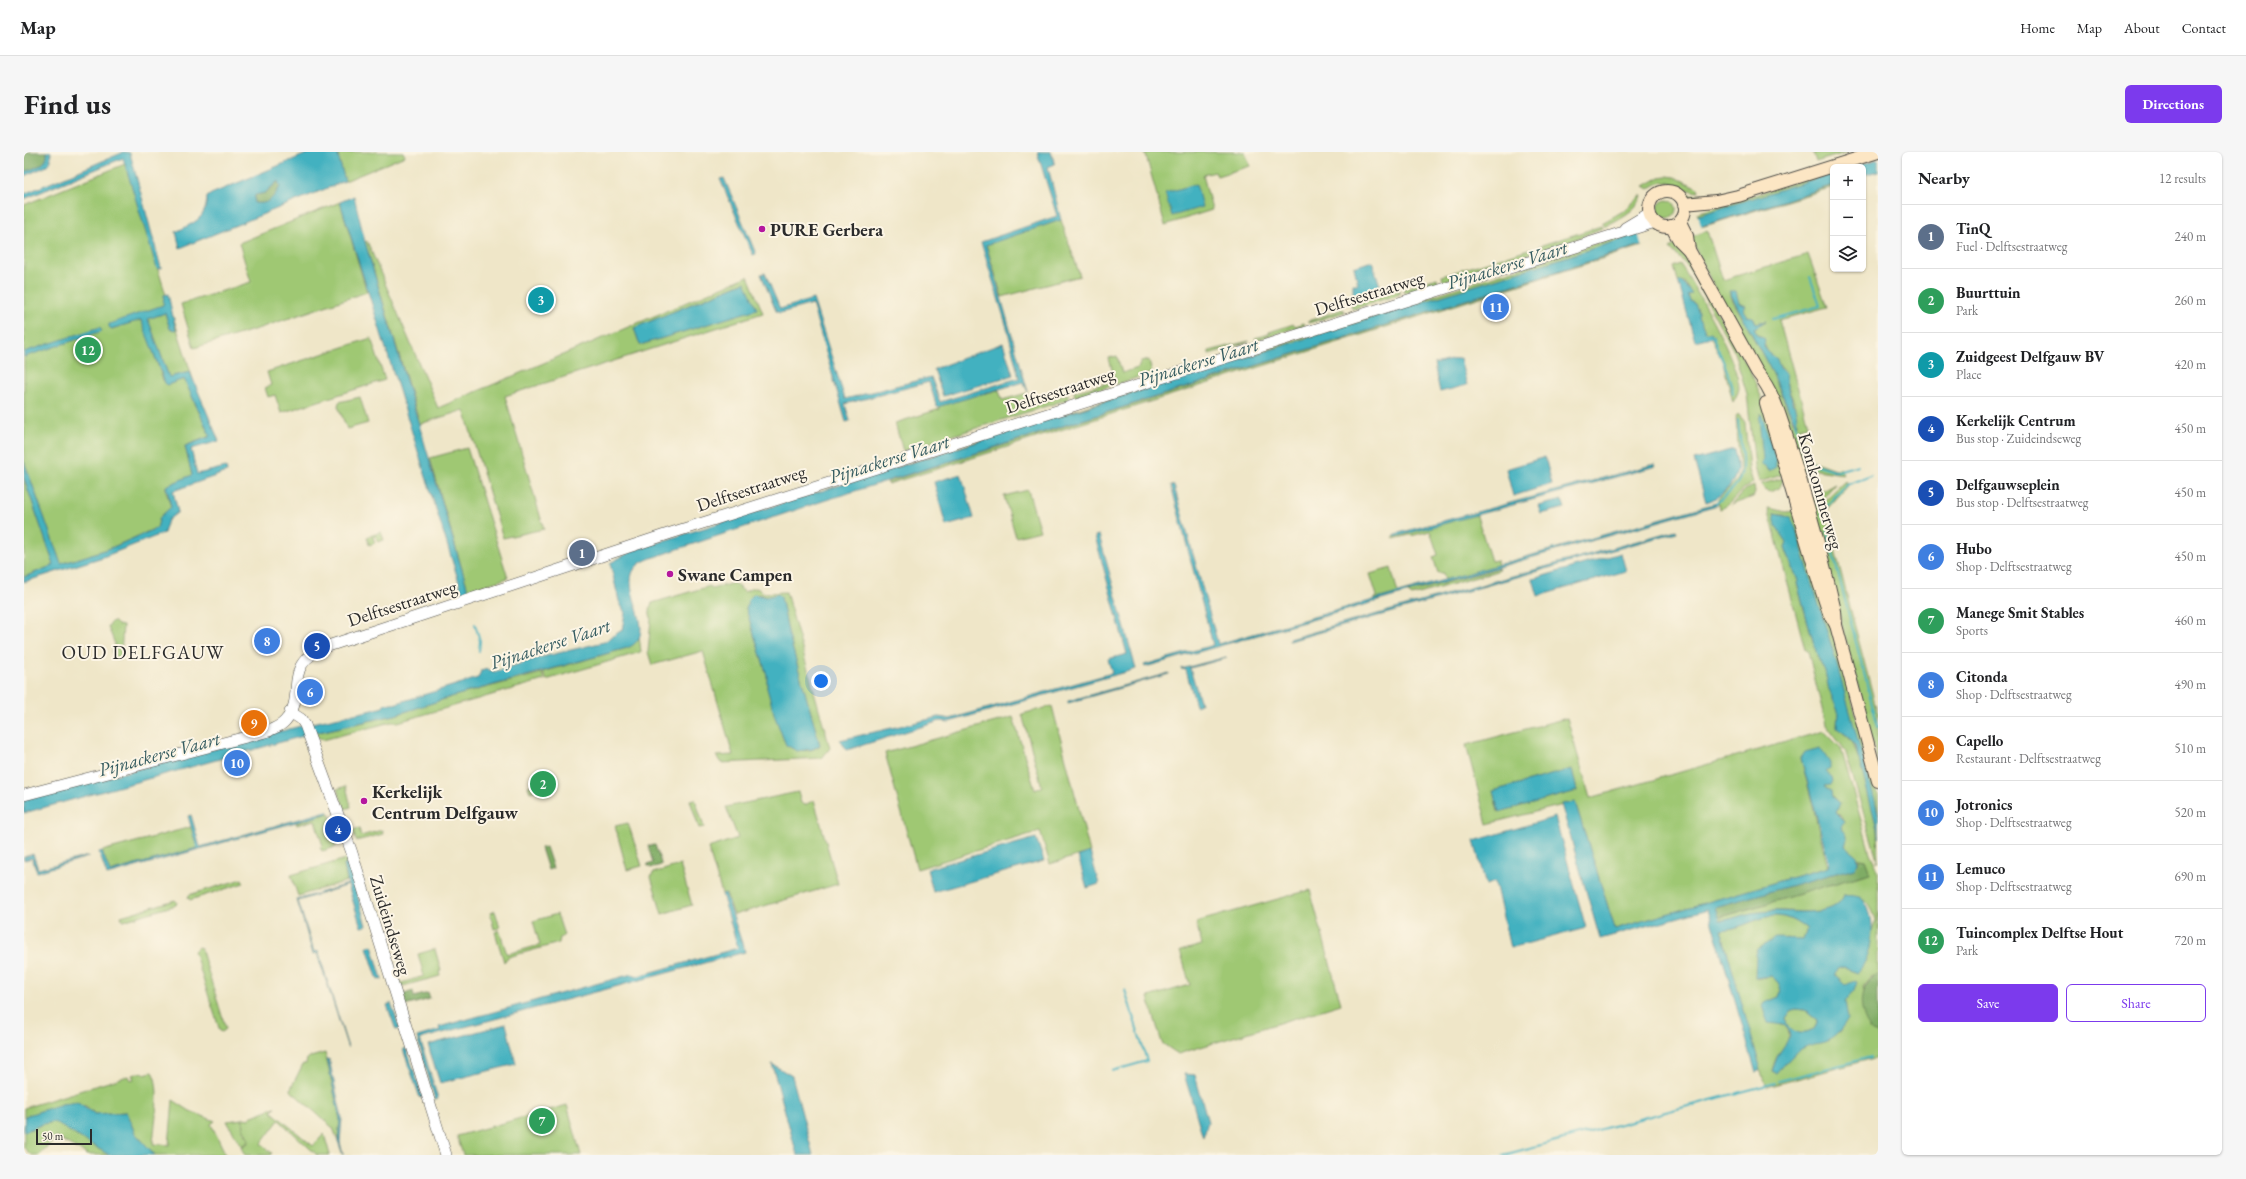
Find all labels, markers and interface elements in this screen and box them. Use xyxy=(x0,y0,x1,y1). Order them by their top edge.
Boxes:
text: Map xyxy=(20,15,56,40)
text: Home xyxy=(2020,19,2055,37)
text: Map xyxy=(2077,19,2102,37)
text: About xyxy=(2124,19,2160,37)
text: Contact xyxy=(2182,19,2226,37)
button: Directions xyxy=(2125,85,2222,123)
text: Find us xyxy=(24,86,111,122)
map controls xyxy=(1830,164,1866,272)
button: + xyxy=(1830,164,1866,200)
text: Nearby xyxy=(1918,167,1970,189)
text: 12 results xyxy=(2159,170,2206,187)
button: − xyxy=(1830,200,1866,236)
place label: PURE Gerbera xyxy=(770,218,883,241)
text: TinQ xyxy=(1956,219,1990,238)
marker: PURE Gerbera xyxy=(757,224,767,234)
text: 1 xyxy=(1928,228,1934,245)
text: 240 m xyxy=(2175,228,2206,245)
water label: Pijnackerse Vaart xyxy=(1444,234,1572,295)
button: layers xyxy=(1830,236,1866,272)
text: Fuel · Delftsestraatweg xyxy=(1956,238,2067,255)
street label: Delftsestraatweg xyxy=(1311,265,1427,321)
text: Buurttuin xyxy=(1956,283,2021,302)
pin: 3 xyxy=(528,285,554,315)
pin: 11 xyxy=(1483,292,1509,322)
text: 2 xyxy=(1928,292,1934,309)
text: 260 m xyxy=(2175,292,2206,309)
text: Park xyxy=(1956,302,1978,319)
water label: Pijnackerse Vaart xyxy=(1135,331,1263,392)
pin: 12 xyxy=(75,335,101,365)
text: Zuidgeest Delfgauw BV xyxy=(1956,347,2104,366)
text: 3 xyxy=(1928,356,1934,373)
text: 420 m xyxy=(2175,356,2206,373)
street label: Delftsestraatweg xyxy=(1003,361,1118,418)
text: Place xyxy=(1956,366,1982,383)
text: Kerkelijk Centrum xyxy=(1956,411,2076,430)
text: 4 xyxy=(1928,420,1934,437)
text: 450 m xyxy=(2175,420,2206,437)
water label: Pijnackerse Vaart xyxy=(826,428,954,489)
street label: Komkommerweg xyxy=(1793,430,1849,552)
text: Bus stop · Zuideindseweg xyxy=(1956,430,2081,447)
street label: Delftsestraatweg xyxy=(694,459,809,516)
text: Delfgauwseplein xyxy=(1956,475,2060,494)
text: 5 xyxy=(1928,484,1934,501)
text: 450 m xyxy=(2175,484,2206,501)
text: Bus stop · Delftsestraatweg xyxy=(1956,494,2088,511)
pin: 1 xyxy=(569,538,595,568)
text: Hubo xyxy=(1956,539,1992,558)
text: 6 xyxy=(1928,548,1934,565)
text: 450 m xyxy=(2175,548,2206,565)
text: Shop · Delftsestraatweg xyxy=(1956,558,2072,575)
place label: Swane Campen xyxy=(678,563,792,586)
marker: Swane Campen xyxy=(665,569,675,579)
street label: Delftsestraatweg xyxy=(345,574,460,631)
text: Manege Smit Stables xyxy=(1956,603,2084,622)
water label: Pijnackerse Vaart xyxy=(487,612,615,675)
text: 7 xyxy=(1928,612,1934,629)
text: 460 m xyxy=(2175,612,2206,629)
text: Sports xyxy=(1956,622,1988,639)
pin: 8 xyxy=(254,626,280,656)
pin: 5 xyxy=(304,631,330,661)
district label: OUD DELFGAUW xyxy=(62,640,224,665)
text: Citonda xyxy=(1956,667,2008,686)
your location xyxy=(811,671,831,691)
text: 8 xyxy=(1928,676,1934,693)
text: 490 m xyxy=(2175,676,2206,693)
pin: 6 xyxy=(297,677,323,707)
text: Shop · Delftsestraatweg xyxy=(1956,686,2072,703)
pin: 9 xyxy=(241,708,267,738)
water label: Pijnackerse Vaart xyxy=(95,725,224,782)
text: Capello xyxy=(1956,731,2003,750)
text: 9 xyxy=(1928,740,1934,757)
text: 510 m xyxy=(2175,740,2206,757)
pin: 10 xyxy=(224,748,250,778)
text: Restaurant · Delftsestraatweg xyxy=(1956,750,2101,767)
pin: 2 xyxy=(530,769,556,799)
place label: Kerkelijk Centrum Delfgauw xyxy=(372,780,519,824)
text: Jotronics xyxy=(1956,795,2012,814)
marker: Kerkelijk Centrum Delfgauw xyxy=(359,796,369,806)
text: 10 xyxy=(1924,804,1938,821)
text: 520 m xyxy=(2175,804,2206,821)
pin: 4 xyxy=(325,814,351,844)
text: Shop · Delftsestraatweg xyxy=(1956,814,2072,831)
text: Lemuco xyxy=(1956,859,2005,878)
text: 11 xyxy=(1924,868,1938,885)
text: 690 m xyxy=(2175,868,2206,885)
street label: Zuideindseweg xyxy=(365,872,417,978)
text: Shop · Delftsestraatweg xyxy=(1956,878,2072,895)
text: Tuincomplex Delftse Hout xyxy=(1956,923,2123,942)
text: 12 xyxy=(1924,932,1938,949)
text: 720 m xyxy=(2175,932,2206,949)
text: Park xyxy=(1956,942,1978,959)
button: Save xyxy=(1918,984,2058,1022)
button: Share xyxy=(2066,984,2206,1022)
pin: 7 xyxy=(529,1106,555,1136)
scale bar xyxy=(36,1127,92,1146)
text: 50 m xyxy=(42,1129,63,1143)

